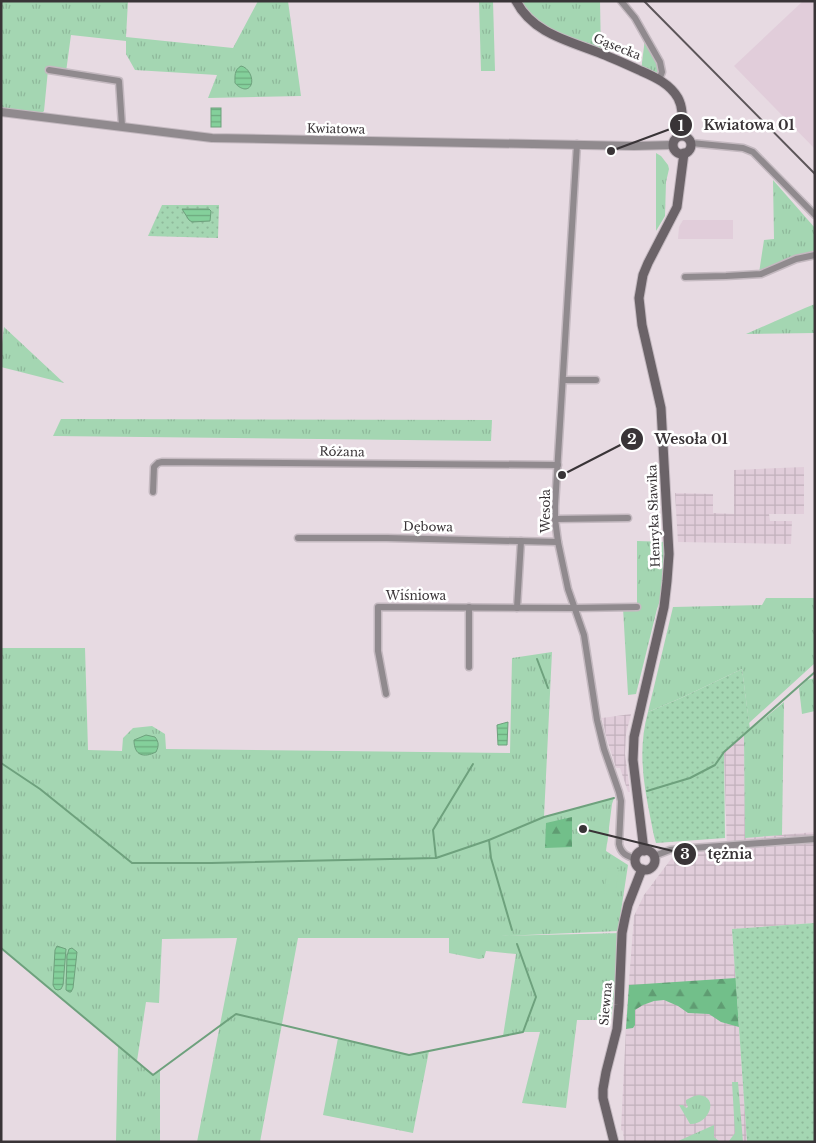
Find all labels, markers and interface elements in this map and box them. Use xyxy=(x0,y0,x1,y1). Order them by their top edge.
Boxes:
street label: Gąsecka xyxy=(591,30,643,63)
callout: Kwiatowa 01 xyxy=(668,111,805,140)
text: 1 xyxy=(678,116,685,135)
text: Kwiatowa 01 xyxy=(703,116,795,134)
street label: Kwiatowa xyxy=(307,120,366,137)
callout: Wesoła 01 xyxy=(619,425,738,454)
text: 2 xyxy=(627,429,637,448)
text: Wesoła 01 xyxy=(653,430,728,448)
street label: Różana xyxy=(319,444,365,459)
street label: Henryka Sławika xyxy=(644,464,663,568)
street label: Wesoła xyxy=(538,489,553,534)
street label: Dębowa xyxy=(403,519,453,534)
street label: Wiśniowa xyxy=(385,588,446,603)
callout: tężnia xyxy=(672,840,762,869)
text: 3 xyxy=(680,844,690,863)
text: tężnia xyxy=(708,845,752,863)
street label: Siewna xyxy=(596,981,615,1026)

